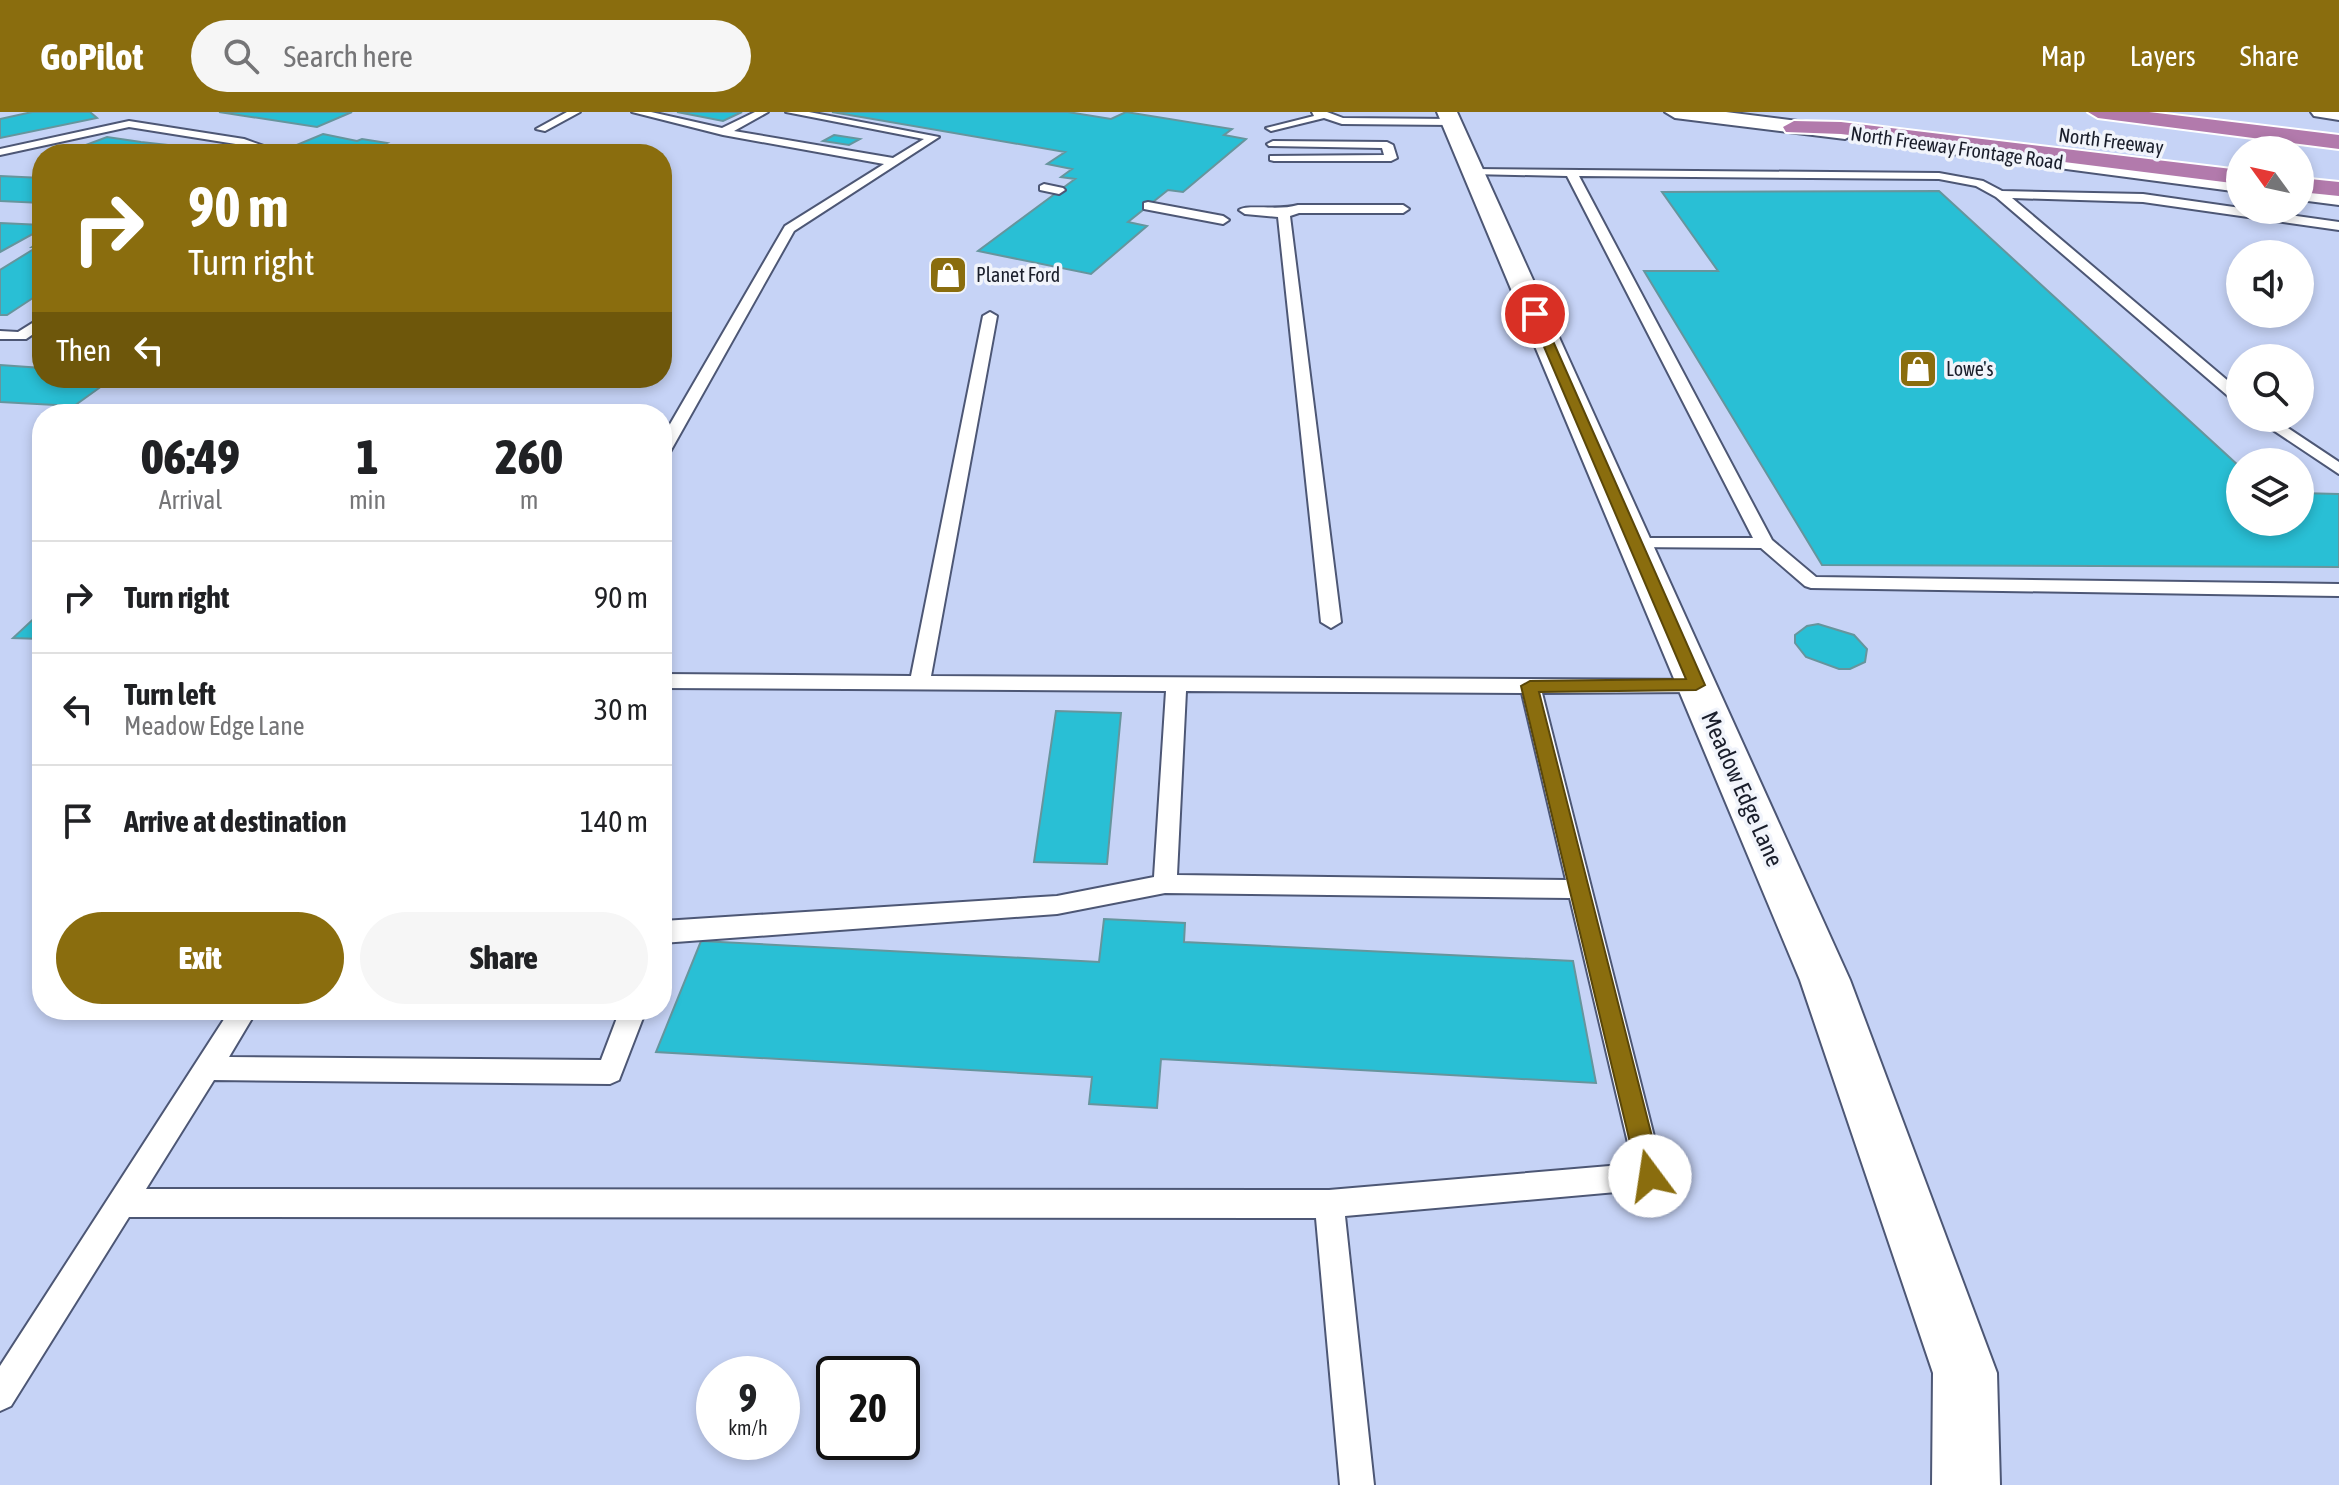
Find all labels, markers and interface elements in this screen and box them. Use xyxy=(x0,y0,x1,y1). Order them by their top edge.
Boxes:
search box xyxy=(191,20,751,92)
icon: search xyxy=(219,34,263,78)
text: GoPilot xyxy=(40,35,143,78)
text: Search here xyxy=(283,39,413,73)
text: Map xyxy=(2041,40,2086,72)
text: Layers xyxy=(2130,40,2196,72)
text: Share xyxy=(2240,40,2299,72)
street label: North Freeway Frontage Road xyxy=(1849,121,2065,174)
street label: North Freeway xyxy=(2057,123,2165,158)
north arrow xyxy=(2226,136,2314,224)
map controls xyxy=(2226,136,2314,536)
text: 90 m xyxy=(188,175,289,239)
icon: right xyxy=(56,176,160,280)
button: sound xyxy=(2226,240,2314,328)
text: Turn right xyxy=(188,241,315,283)
shop icon: Planet Ford xyxy=(927,254,969,296)
place label: Planet Ford xyxy=(976,263,1060,286)
pin xyxy=(1501,280,1569,348)
icon: arrive xyxy=(1513,292,1557,336)
icon: left xyxy=(127,328,171,372)
text: Then xyxy=(56,333,111,367)
button: search xyxy=(2226,344,2314,432)
shop icon: Lowe's xyxy=(1897,348,1939,390)
place label: Lowe's xyxy=(1946,357,1994,380)
text: 06:49 xyxy=(141,429,240,484)
text: 1 xyxy=(356,429,379,484)
text: 260 xyxy=(495,429,563,484)
button: layers xyxy=(2226,448,2314,536)
text: Arrival xyxy=(159,485,222,515)
text: min xyxy=(349,485,386,515)
text: m xyxy=(520,485,538,515)
icon: right xyxy=(56,575,100,619)
text: Turn right xyxy=(124,580,230,614)
text: 90 m xyxy=(594,580,648,614)
text: Turn left xyxy=(124,677,216,711)
icon: left xyxy=(56,687,100,731)
text: 30 m xyxy=(594,692,648,726)
street label: Meadow Edge Lane xyxy=(1696,707,1789,870)
text: Meadow Edge Lane xyxy=(124,711,305,741)
icon: arrive xyxy=(56,799,100,843)
text: Arrive at destination xyxy=(124,804,346,838)
text: 140 m xyxy=(580,804,648,838)
button: Exit xyxy=(56,912,344,1004)
button: Share xyxy=(360,912,648,1004)
position arrow xyxy=(1608,1134,1692,1218)
speed limit sign: 20 xyxy=(816,1356,920,1460)
text: 9 xyxy=(739,1375,757,1420)
text: km/h xyxy=(728,1416,768,1439)

